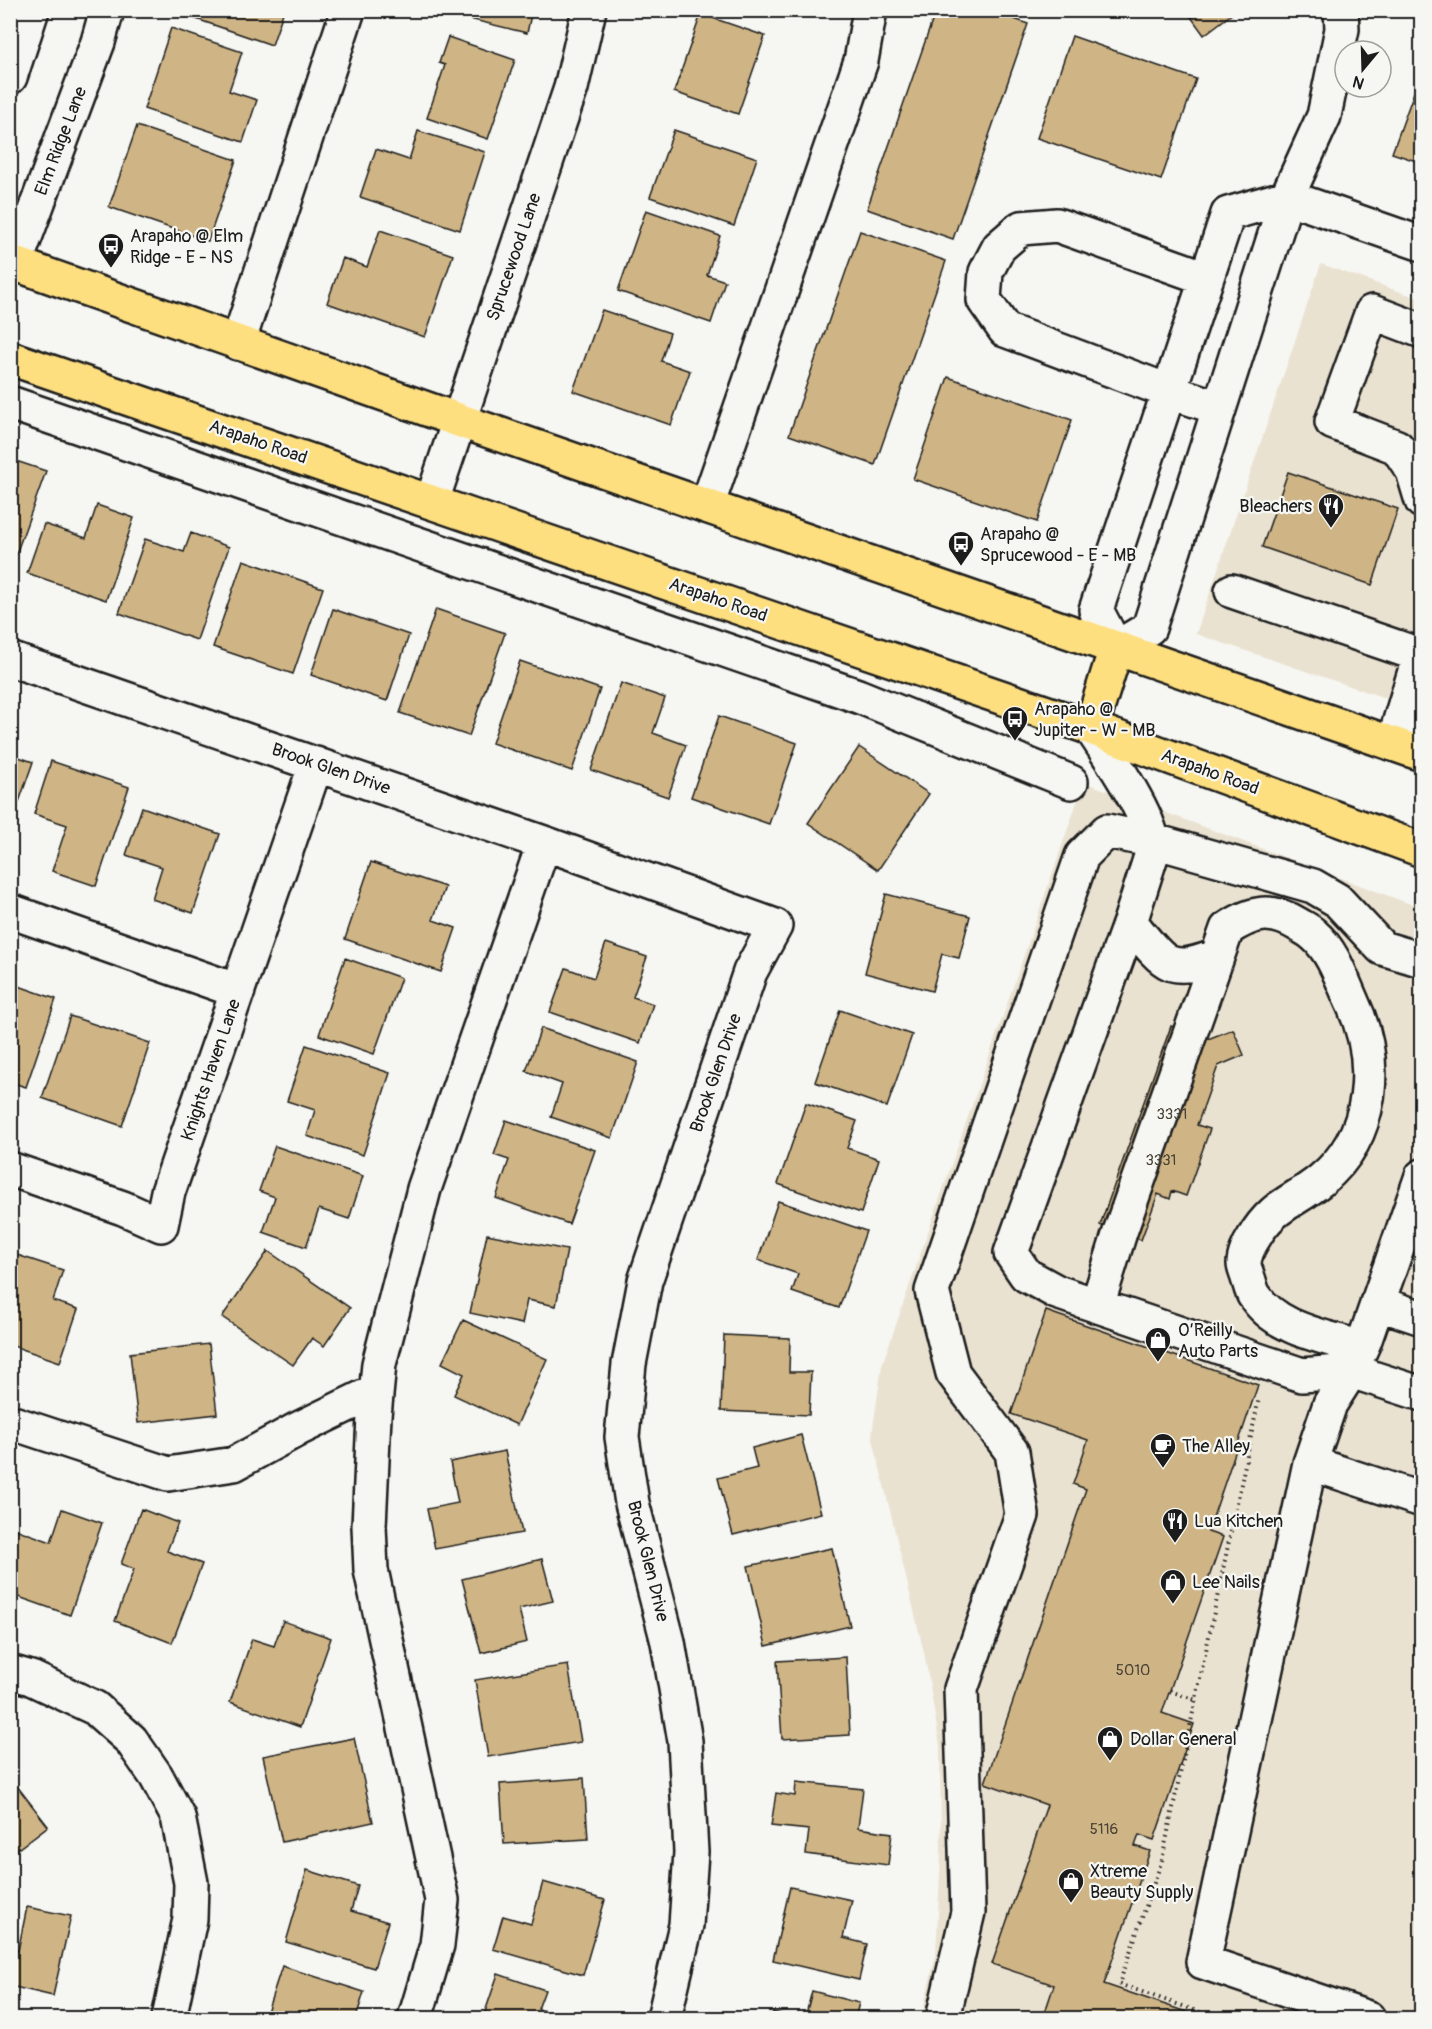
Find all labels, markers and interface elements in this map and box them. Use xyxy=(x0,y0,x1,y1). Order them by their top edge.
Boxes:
north arrow xyxy=(1333,39,1393,99)
text: N xyxy=(1350,71,1367,93)
street label: Elm Ridge Lane xyxy=(30,83,92,199)
street label: Sprucewood Lane xyxy=(481,190,547,324)
place label: Arapaho @ Elm Ridge - E - NS xyxy=(130,225,243,269)
bus stop icon: Arapaho @ Elm Ridge - E - NS xyxy=(96,231,126,269)
street label: Arapaho Road xyxy=(206,414,310,470)
restaurant icon: Bleachers xyxy=(1316,491,1346,529)
place label: Bleachers xyxy=(1239,495,1312,518)
place label: Arapaho @ Sprucewood - E - MB xyxy=(980,523,1136,567)
bus stop icon: Arapaho @ Sprucewood - E - MB xyxy=(946,529,976,567)
street label: Arapaho Road xyxy=(666,572,770,628)
place label: Arapaho @ Jupiter - W - MB xyxy=(1034,698,1155,742)
bus stop icon: Arapaho @ Jupiter - W - MB xyxy=(1000,704,1030,742)
street label: Brook Glen Drive xyxy=(269,738,394,800)
street label: Arapaho Road xyxy=(1158,744,1262,800)
street label: Knights Haven Lane xyxy=(176,996,246,1144)
street label: Brook Glen Drive xyxy=(685,1010,747,1135)
house number: 3331 xyxy=(1157,1105,1187,1124)
house number: 3331 xyxy=(1146,1151,1176,1170)
place label: O’Reilly Auto Parts xyxy=(1178,1319,1258,1363)
shop icon: O’Reilly Auto Parts xyxy=(1143,1325,1173,1363)
cafe icon: The Alley xyxy=(1148,1431,1178,1469)
place label: The Alley xyxy=(1182,1435,1250,1458)
street label: Brook Glen Drive xyxy=(622,1498,674,1624)
restaurant icon: Lua Kitchen xyxy=(1160,1506,1190,1544)
place label: Lua Kitchen xyxy=(1194,1510,1283,1533)
shop icon: Lee Nails xyxy=(1158,1567,1188,1605)
place label: Lee Nails xyxy=(1192,1571,1260,1594)
house number: 5010 xyxy=(1116,1661,1150,1680)
shop icon: Dollar General xyxy=(1095,1724,1125,1762)
place label: Dollar General xyxy=(1130,1728,1237,1751)
house number: 5116 xyxy=(1090,1820,1118,1839)
place label: Xtreme Beauty Supply xyxy=(1090,1860,1194,1904)
shop icon: Xtreme Beauty Supply xyxy=(1056,1866,1086,1904)

